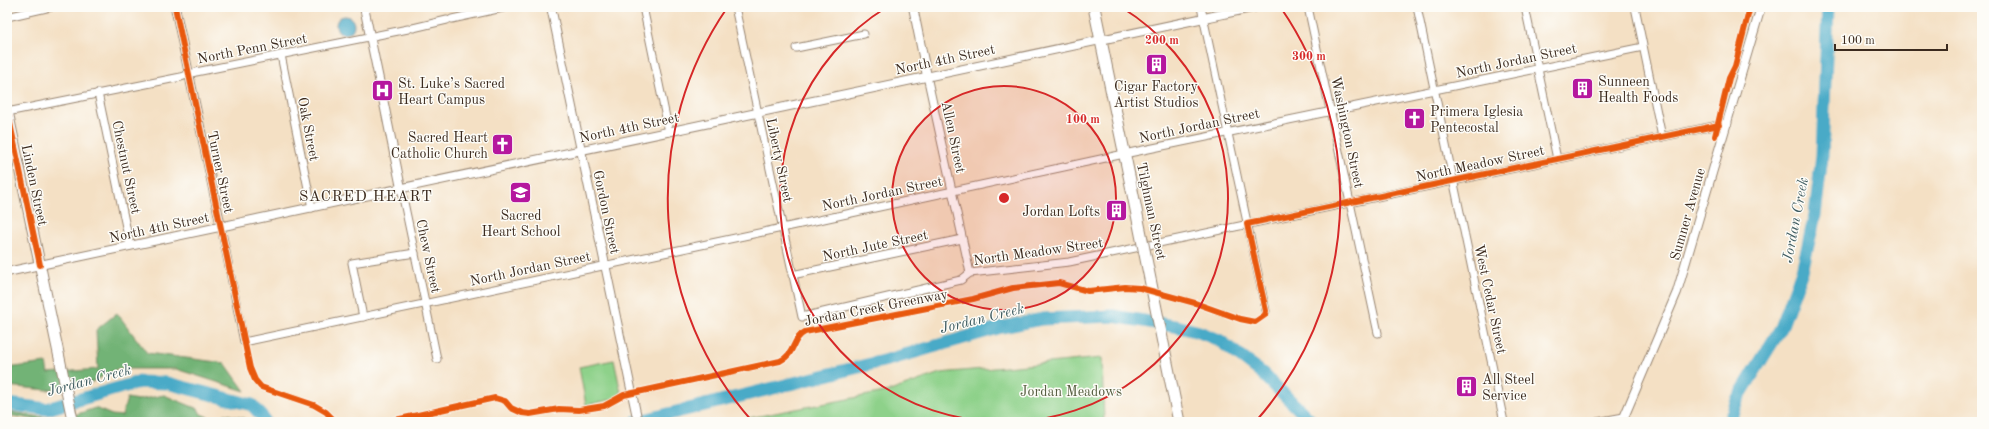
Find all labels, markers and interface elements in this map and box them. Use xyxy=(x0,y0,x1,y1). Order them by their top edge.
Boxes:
scale bar xyxy=(1835,26,1947,52)
street label: North Penn Street xyxy=(196,31,308,66)
text: 200 m xyxy=(1145,35,1179,47)
text: 100 m xyxy=(1841,35,1875,47)
street label: North Jordan Street xyxy=(1455,41,1578,81)
street label: North 4th Street xyxy=(894,43,996,77)
building icon: Cigar Factory Artist Studios xyxy=(1143,51,1169,77)
text: 300 m xyxy=(1292,51,1326,63)
street label: Washington Street xyxy=(1328,75,1366,189)
place label: Sunneen Health Foods xyxy=(1598,75,1678,105)
building icon: Sunneen Health Foods xyxy=(1570,76,1596,102)
place label: St. Luke’s Sacred Heart Campus xyxy=(398,77,505,107)
hospital icon: St. Luke’s Sacred Heart Campus xyxy=(369,78,395,104)
place label: Cigar Factory Artist Studios xyxy=(1113,80,1199,110)
street label: Oak Street xyxy=(295,96,321,163)
street label: Allen Street xyxy=(939,100,968,175)
place label: Primera Iglesia Pentecostal xyxy=(1430,105,1523,135)
street label: North Jordan Street xyxy=(1138,106,1261,146)
church icon: Primera Iglesia Pentecostal xyxy=(1401,106,1427,132)
street label: North 4th Street xyxy=(578,111,680,145)
text: 100 m xyxy=(1066,114,1100,126)
street label: Liberty Street xyxy=(763,117,795,204)
street label: Chestnut Street xyxy=(109,119,143,215)
street label: Turner Street xyxy=(204,130,236,215)
place label: Sacred Heart Catholic Church xyxy=(391,131,488,161)
church icon: Sacred Heart Catholic Church xyxy=(490,132,516,158)
street label: Linden Street xyxy=(19,143,50,227)
street label: North Meadow Street xyxy=(1415,144,1546,184)
street label: Tilghman Street xyxy=(1134,161,1168,261)
street label: Sumner Avenue xyxy=(1668,166,1708,262)
street label: Gordon Street xyxy=(590,169,622,256)
street label: North Jordan Street xyxy=(821,174,944,214)
water label: Jordan Creek xyxy=(1781,176,1812,264)
school or university icon: Sacred Heart School xyxy=(508,180,534,206)
district label: SACRED HEART xyxy=(299,190,433,205)
centre of rings xyxy=(997,191,1011,205)
building icon: Jordan Lofts xyxy=(1103,198,1129,224)
place label: Jordan Lofts xyxy=(1022,205,1100,219)
place label: Sacred Heart School xyxy=(481,209,561,239)
street label: North 4th Street xyxy=(108,211,210,245)
street label: Chew Street xyxy=(413,218,443,295)
street label: North Jute Street xyxy=(821,228,929,264)
street label: North Meadow Street xyxy=(972,236,1104,268)
street label: West Cedar Street xyxy=(1472,243,1509,355)
street label: North Jordan Street xyxy=(469,249,592,289)
street label: Jordan Creek Greenway xyxy=(803,287,950,329)
water label: Jordan Creek xyxy=(939,302,1026,337)
water label: Jordan Creek xyxy=(46,363,133,400)
place label: All Steel Service xyxy=(1482,373,1535,403)
building icon: All Steel Service xyxy=(1453,374,1479,400)
park label: Jordan Meadows xyxy=(1020,385,1122,399)

